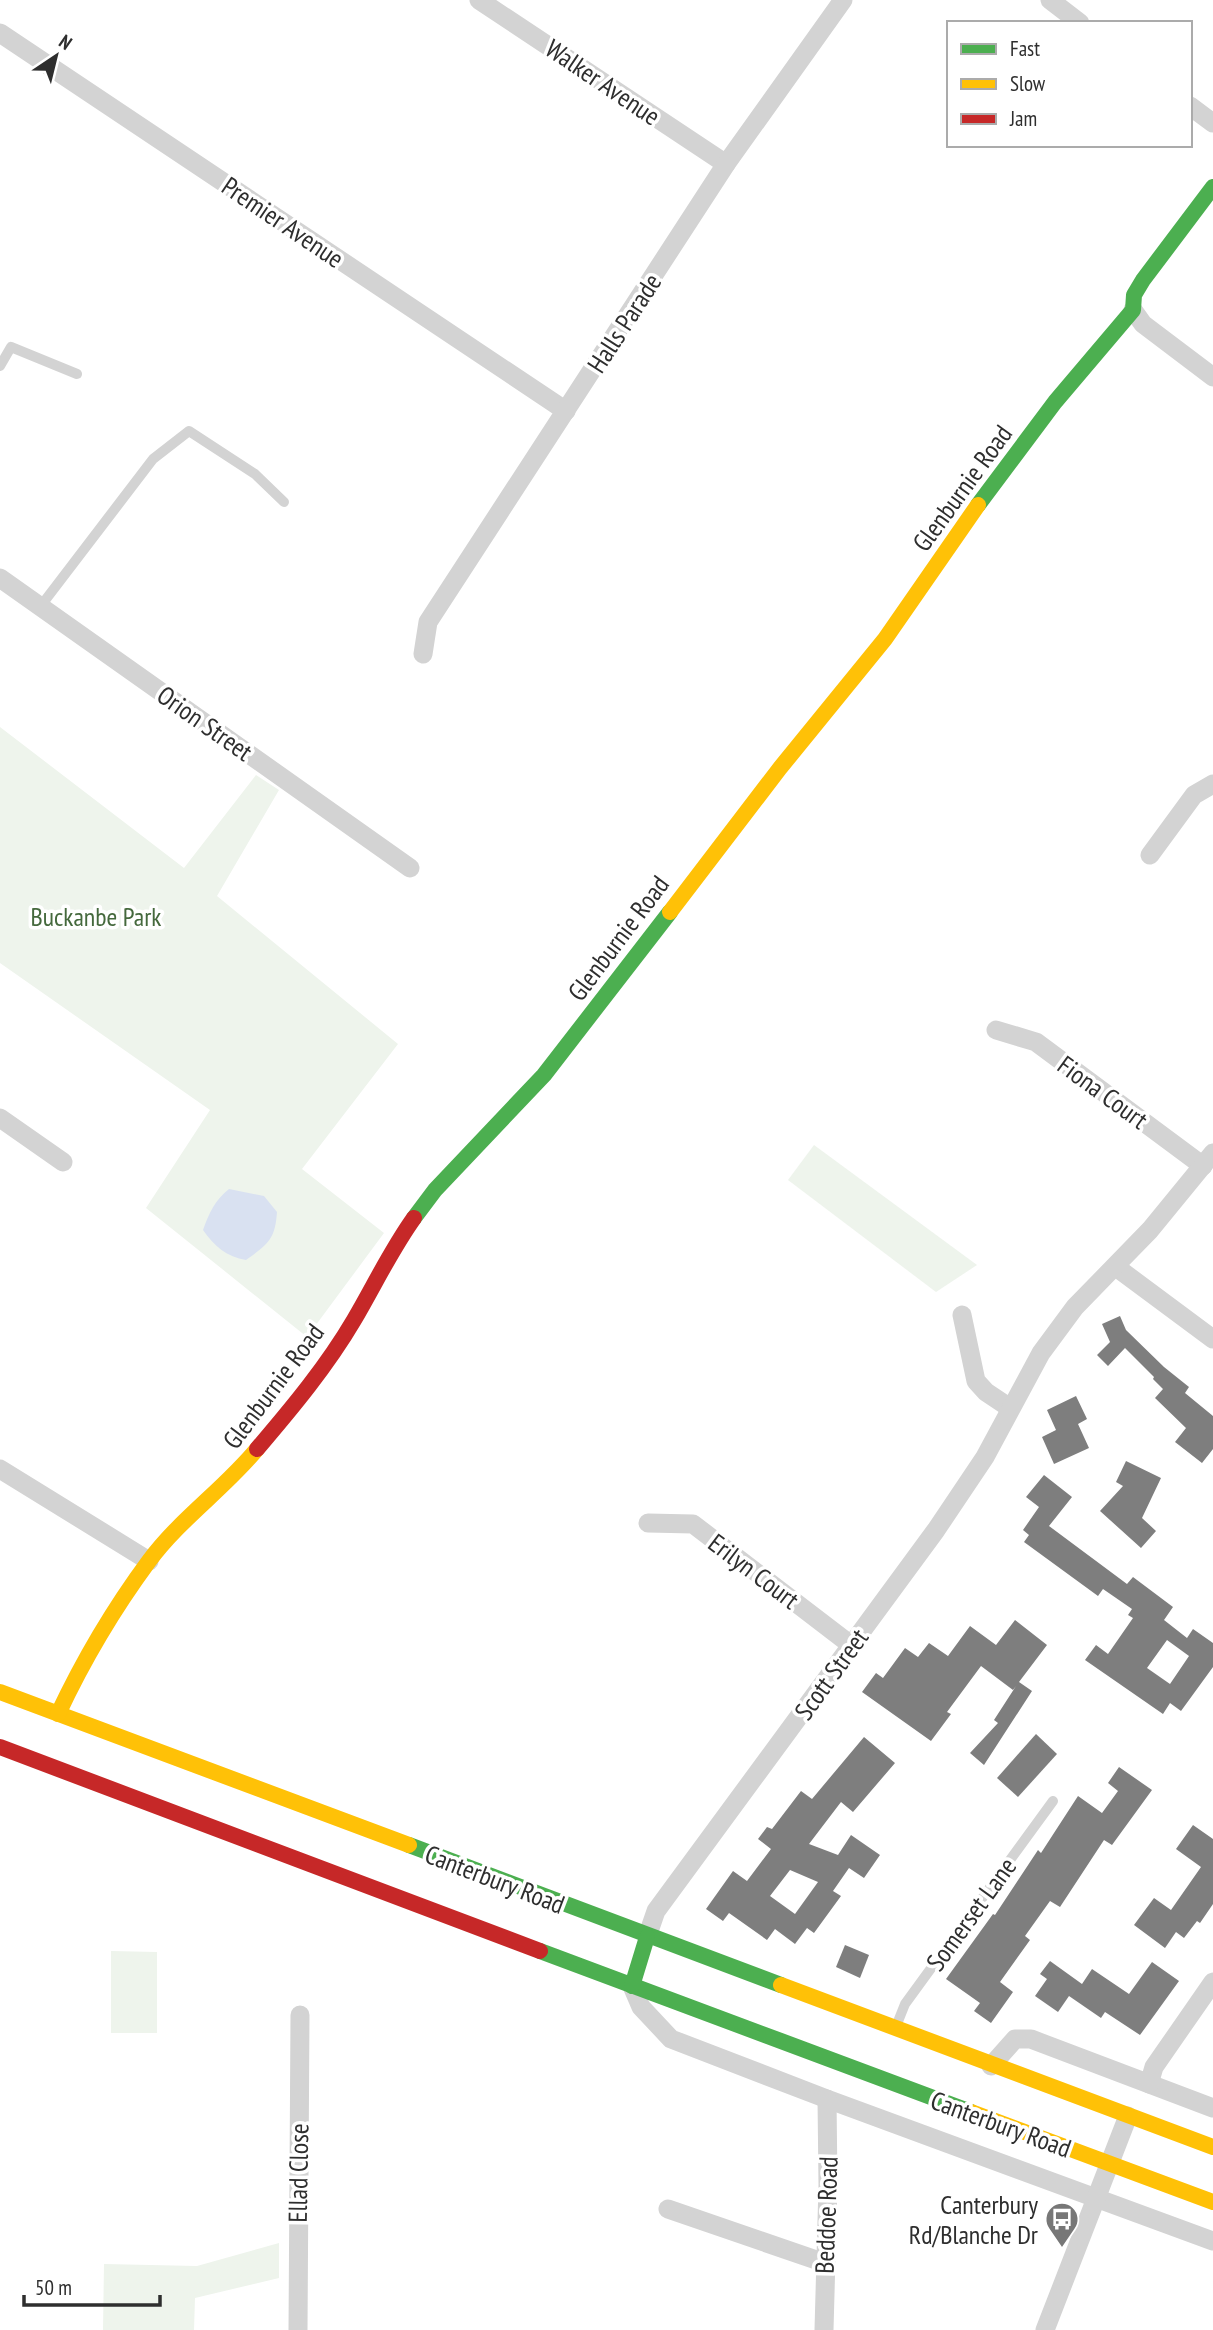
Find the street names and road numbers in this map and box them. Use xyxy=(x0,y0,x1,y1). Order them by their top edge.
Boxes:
street label: Walker Avenue xyxy=(539,32,667,132)
street label: Premier Avenue xyxy=(216,169,350,275)
street label: Halls Parade xyxy=(580,267,668,379)
street label: Glenburnie Road xyxy=(905,418,1019,558)
street label: Orion Street xyxy=(151,678,259,768)
street label: Glenburnie Road xyxy=(560,869,676,1007)
street label: Fiona Court xyxy=(1051,1048,1155,1136)
street label: Glenburnie Road xyxy=(215,1317,331,1455)
street label: Erilyn Court xyxy=(702,1526,806,1616)
street label: Scott Street xyxy=(787,1622,875,1726)
street label: Canterbury Road xyxy=(421,1837,569,1921)
street label: Somerset Lane xyxy=(919,1851,1023,1977)
street label: Canterbury Road xyxy=(926,2083,1076,2165)
street label: Ellad Close xyxy=(281,2123,315,2223)
street label: Beddoe Road xyxy=(807,2156,845,2274)

